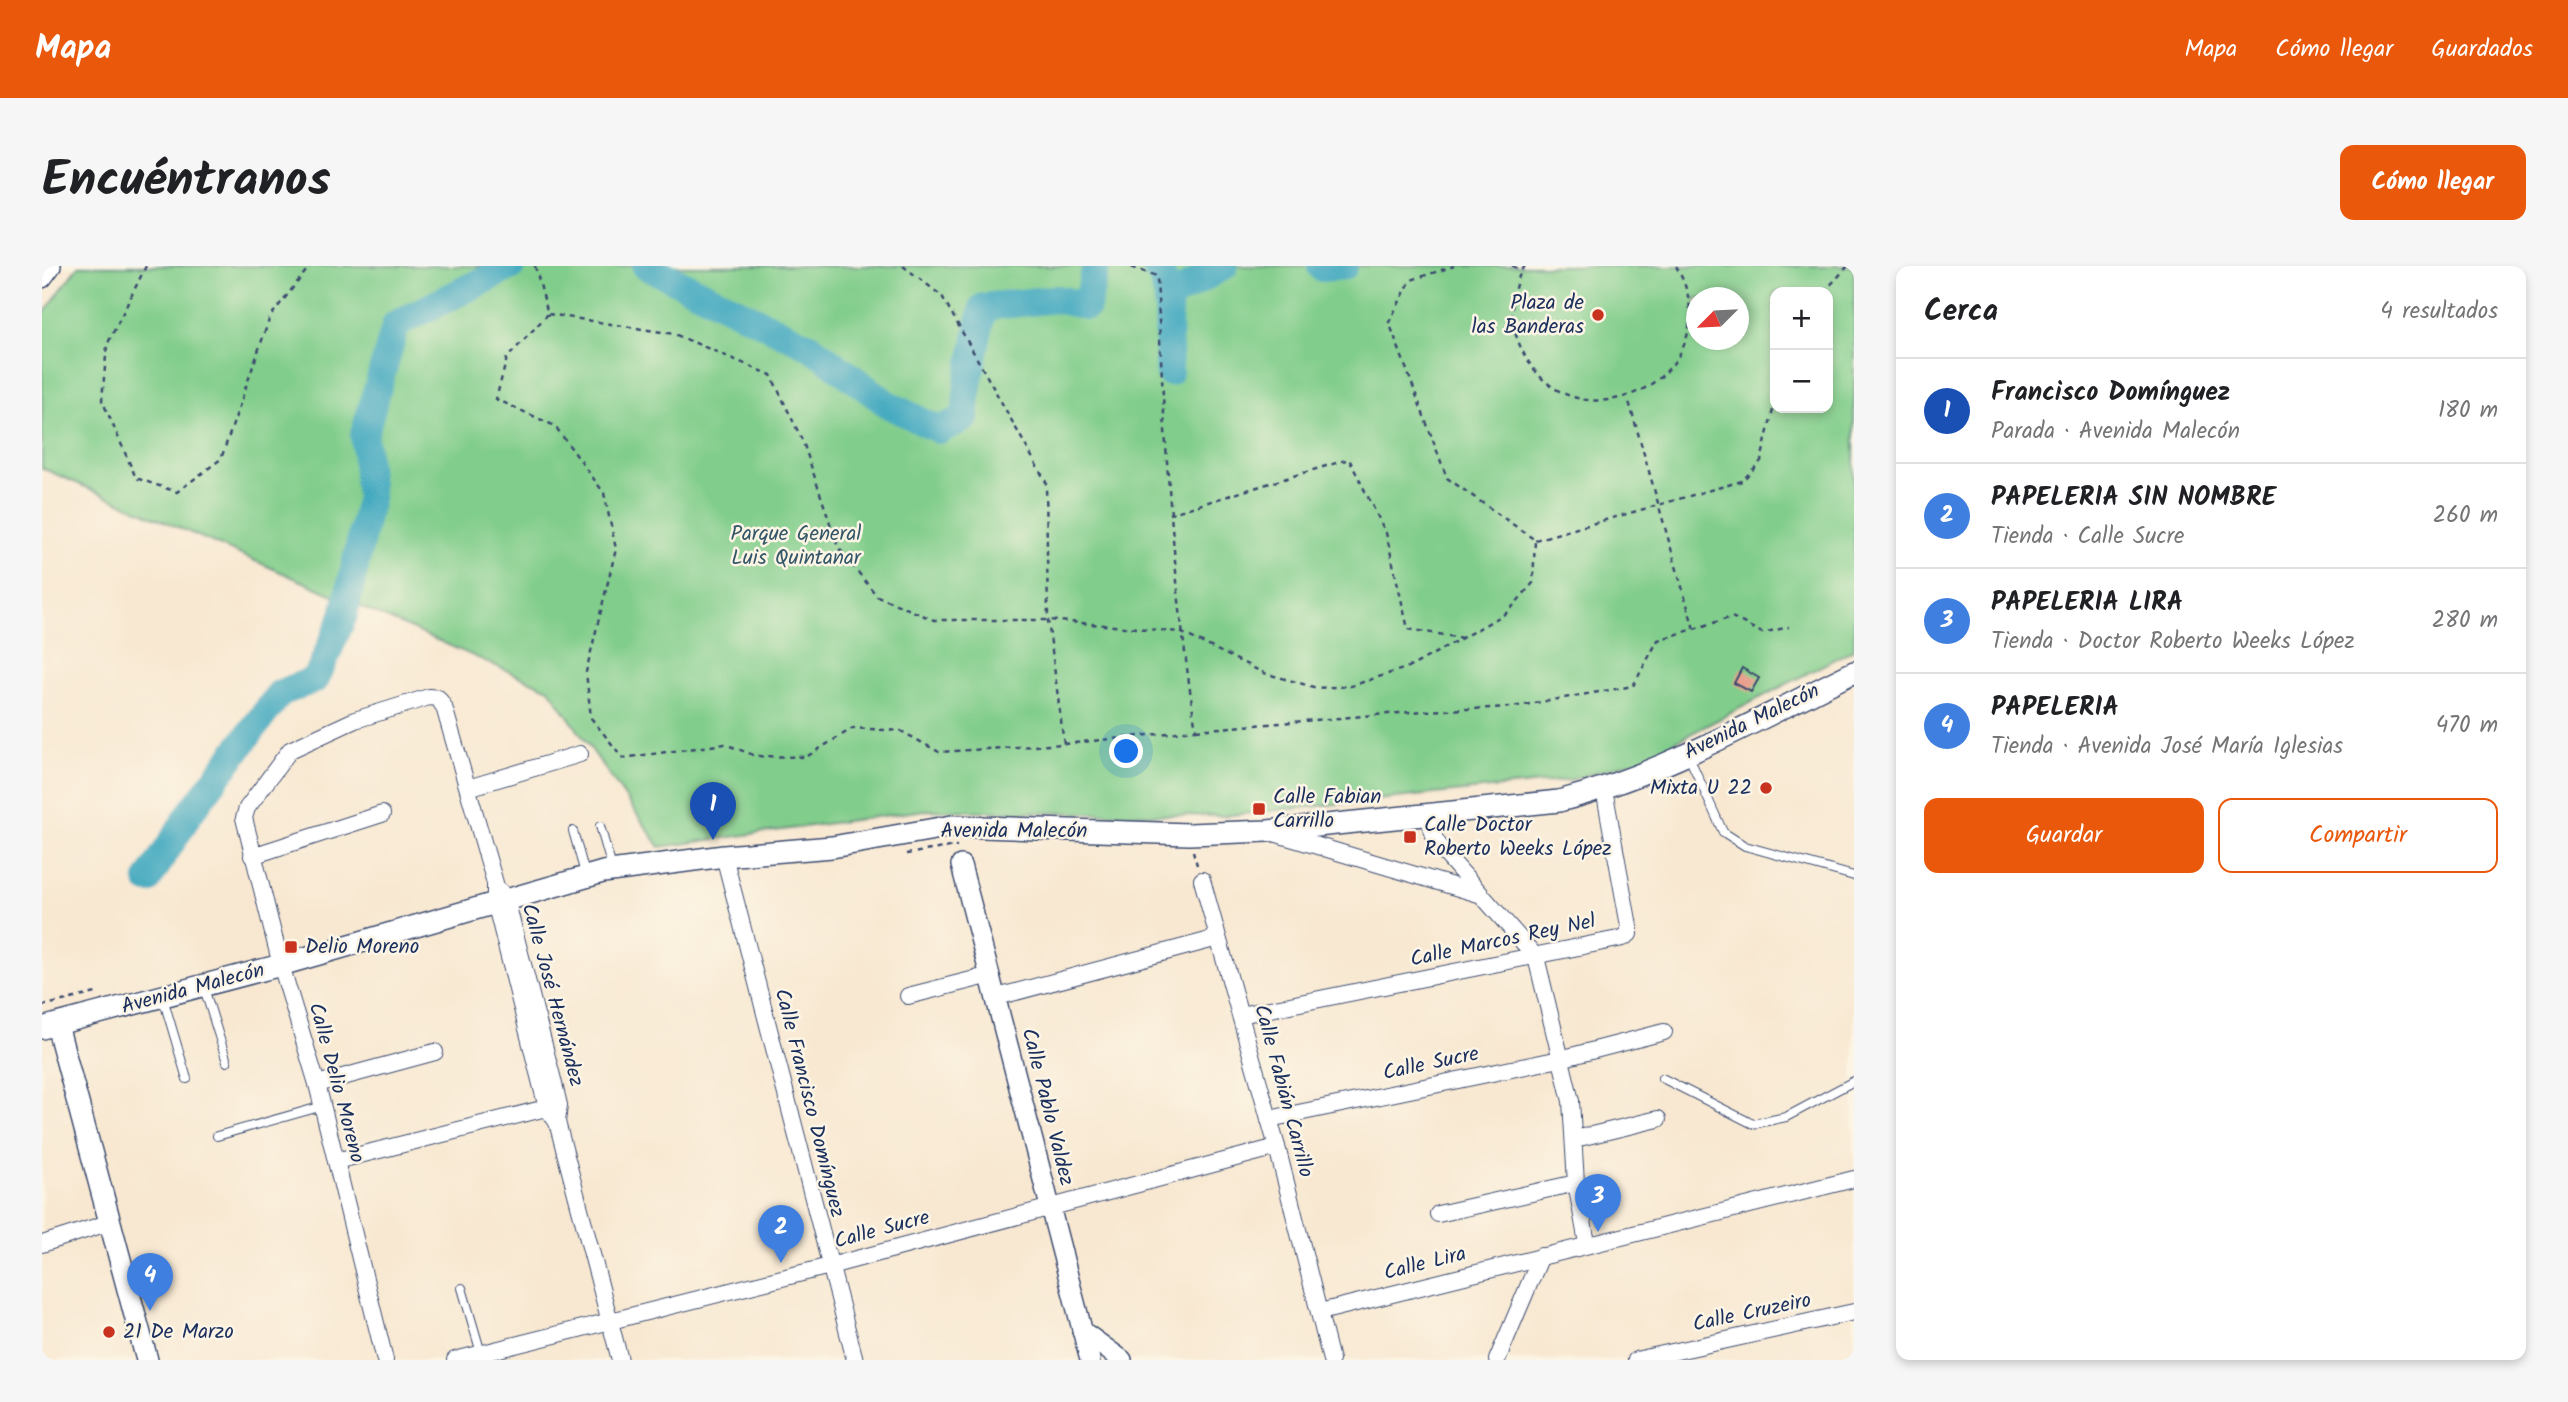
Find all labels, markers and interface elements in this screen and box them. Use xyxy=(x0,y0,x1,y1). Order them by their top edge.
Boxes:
text: Mapa xyxy=(35,23,111,76)
text: Mapa xyxy=(2184,30,2237,69)
text: Cómo llegar xyxy=(2275,30,2393,69)
text: Guardados xyxy=(2431,30,2533,69)
text: Encuéntranos xyxy=(42,143,331,221)
button: Cómo llegar xyxy=(2340,145,2526,220)
place label: Plaza de las Banderas xyxy=(1472,287,1585,344)
north arrow xyxy=(1686,287,1749,350)
map controls xyxy=(1770,287,1833,413)
button: + xyxy=(1770,287,1833,350)
text: Cerca xyxy=(1924,288,1998,336)
text: 4 resultados xyxy=(2380,294,2498,330)
marker: Plaza de las Banderas xyxy=(1590,307,1606,323)
button: − xyxy=(1770,350,1833,413)
text: Francisco Domínguez xyxy=(1991,372,2230,414)
text: 1 xyxy=(1944,393,1950,429)
text: 180 m xyxy=(2438,393,2498,429)
text: Parada · Avenida Malecón xyxy=(1991,414,2240,450)
text: PAPELERIA SIN NOMBRE xyxy=(1991,477,2276,519)
text: 2 xyxy=(1940,498,1954,534)
text: 260 m xyxy=(2433,498,2498,534)
park label: Parque General Luis Quintanar xyxy=(731,518,862,575)
text: Tienda · Calle Sucre xyxy=(1991,519,2184,555)
text: PAPELERIA LIRA xyxy=(1991,582,2183,624)
text: 3 xyxy=(1941,603,1953,639)
text: 280 m xyxy=(2432,603,2498,639)
text: Tienda · Doctor Roberto Weeks López xyxy=(1991,624,2355,660)
street label: Avenida Malecón xyxy=(1679,675,1825,769)
text: PAPELERIA xyxy=(1991,687,2119,729)
text: 4 xyxy=(1941,708,1953,744)
text: 470 m xyxy=(2436,708,2498,744)
text: Tienda · Avenida José María Iglesias xyxy=(1991,729,2343,765)
your location xyxy=(1109,734,1143,768)
place label: Mixta U 22 xyxy=(1650,772,1752,805)
marker: Mixta U 22 xyxy=(1758,780,1774,796)
place label: Calle Fabian Carrillo xyxy=(1273,781,1382,838)
pin: 1 xyxy=(690,782,736,840)
button: Guardar xyxy=(1924,798,2204,873)
button: Compartir xyxy=(2218,798,2498,873)
marker: Calle Fabian Carrillo xyxy=(1251,801,1267,817)
place label: Calle Doctor Roberto Weeks López xyxy=(1424,809,1612,866)
street label: Avenida Malecón xyxy=(940,815,1088,848)
marker: Calle Doctor Roberto Weeks López xyxy=(1402,829,1418,845)
street label: Calle José Hernández xyxy=(512,900,592,1090)
street label: Calle Marcos Rey Nel xyxy=(1407,905,1599,977)
place label: Delio Moreno xyxy=(305,931,419,964)
marker: Delio Moreno xyxy=(283,939,299,955)
street label: Avenida Malecón xyxy=(118,954,268,1024)
street label: Calle Francisco Domínguez xyxy=(765,985,853,1221)
street label: Calle Delio Moreno xyxy=(299,999,373,1167)
street label: Calle Fabián Carrillo xyxy=(1244,1001,1322,1181)
street label: Calle Pablo Valdez xyxy=(1011,1025,1083,1189)
street label: Calle Sucre xyxy=(1380,1038,1483,1090)
pin: 3 xyxy=(1575,1174,1621,1232)
street label: Calle Sucre xyxy=(831,1201,934,1259)
pin: 2 xyxy=(758,1205,804,1263)
street label: Calle Lira xyxy=(1380,1238,1470,1290)
pin: 4 xyxy=(127,1253,173,1311)
street label: Calle Cruzeiro xyxy=(1690,1284,1814,1342)
place label: 21 De Marzo xyxy=(123,1316,234,1349)
marker: 21 De Marzo xyxy=(101,1324,117,1340)

